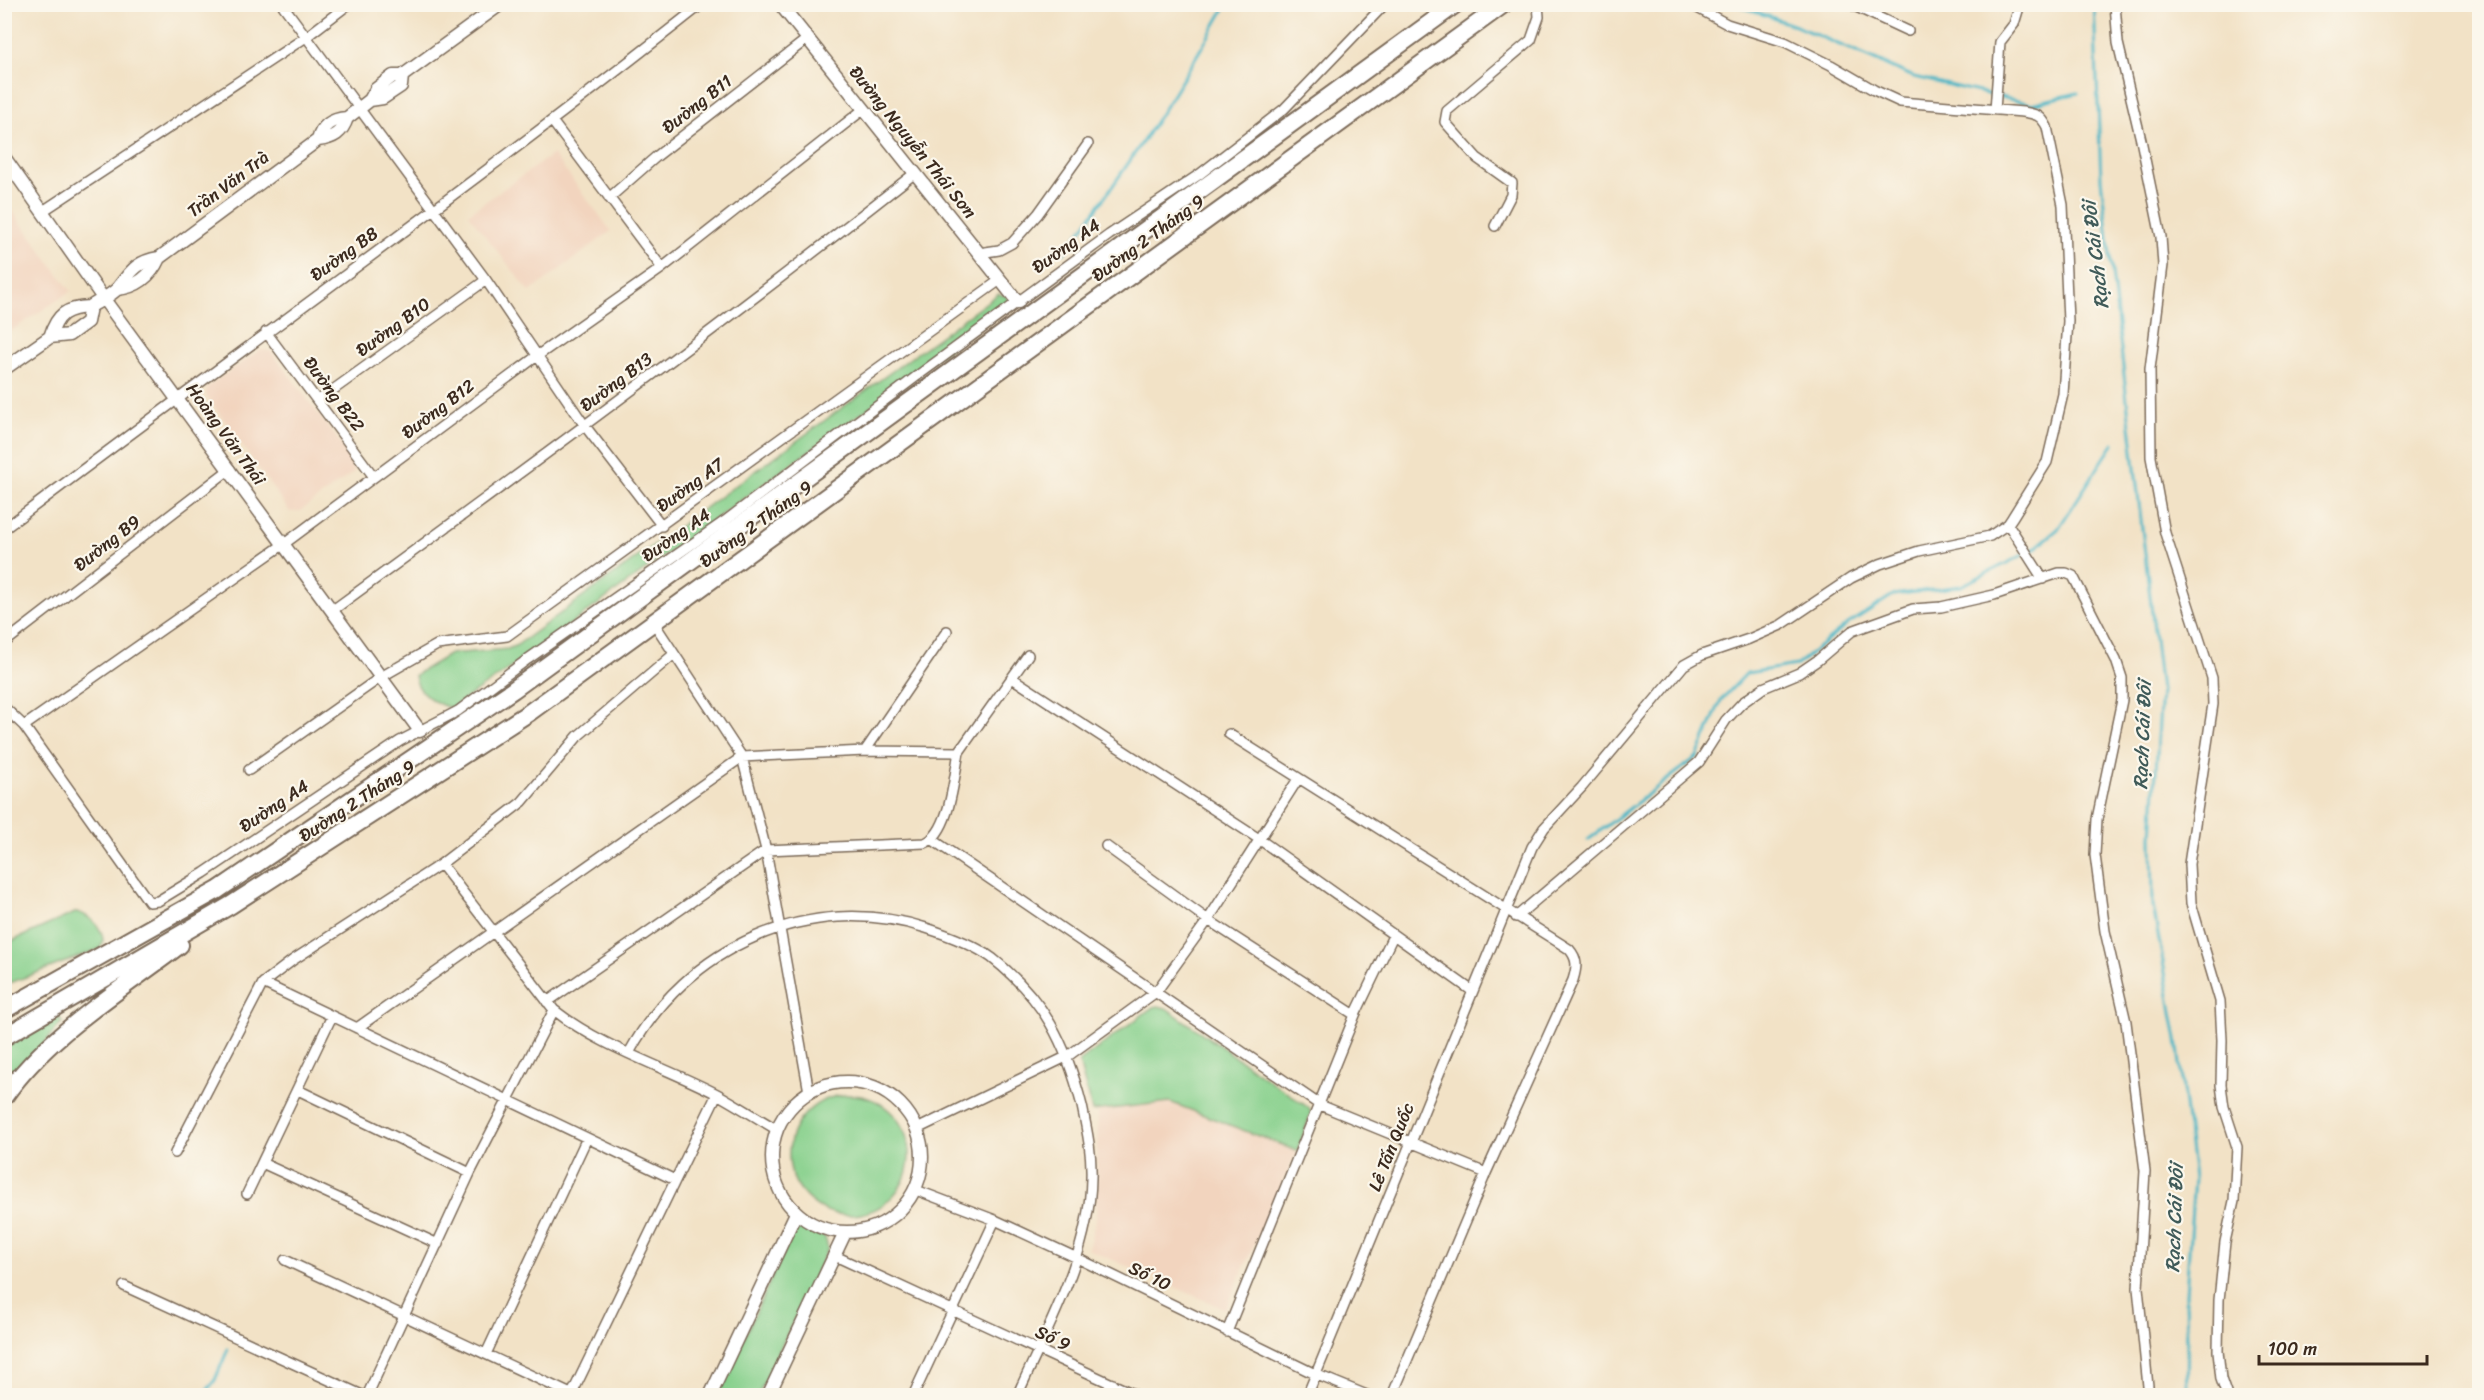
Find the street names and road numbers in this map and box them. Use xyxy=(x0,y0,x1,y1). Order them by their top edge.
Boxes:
street label: Đường Nguyễn Thái Sơn xyxy=(841,58,985,226)
street label: Đường B11 xyxy=(655,66,740,142)
street label: Trần Văn Trà xyxy=(180,142,276,226)
street label: Đường 2 Tháng 9 xyxy=(1084,186,1212,290)
street label: Đường A4 xyxy=(1025,210,1107,282)
street label: Đường B8 xyxy=(303,218,385,290)
street label: Đường B10 xyxy=(349,289,437,365)
street label: Đường B13 xyxy=(572,344,660,420)
street label: Đường B22 xyxy=(295,349,373,439)
street label: Đường B12 xyxy=(394,370,482,448)
street label: Hoàng Văn Thái xyxy=(178,376,275,493)
street label: Đường A7 xyxy=(649,448,732,521)
street label: Đường 2 Tháng 9 xyxy=(692,472,820,576)
street label: Đường A4 xyxy=(634,499,718,571)
street label: Đường B9 xyxy=(66,506,148,580)
street label: Đường 2 Tháng 9 xyxy=(292,751,422,851)
street label: Đường A4 xyxy=(232,771,316,841)
street label: Lê Tấn Quốc xyxy=(1359,1098,1423,1196)
street label: Số 10 xyxy=(1123,1252,1177,1300)
street label: Số 9 xyxy=(1030,1316,1076,1360)

